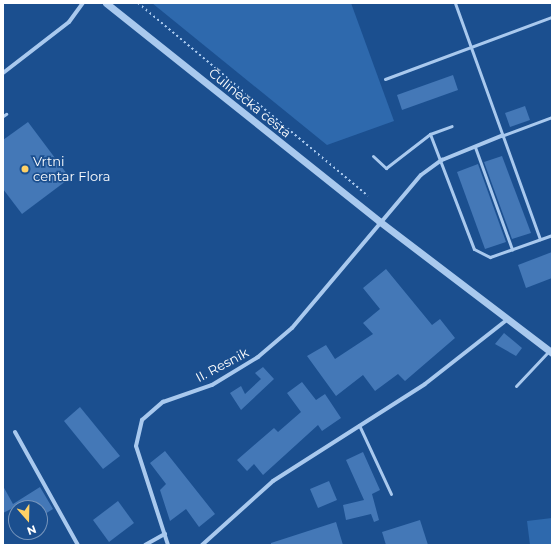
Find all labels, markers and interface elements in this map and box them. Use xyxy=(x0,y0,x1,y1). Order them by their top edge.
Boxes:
street label: Čulinečka cesta xyxy=(206,65,294,141)
place label: Vrtni centar Flora xyxy=(33,154,110,185)
marker: Vrtni centar Flora xyxy=(20,164,30,174)
street label: II. Resnik xyxy=(193,345,251,385)
north arrow xyxy=(8,500,48,540)
text: N xyxy=(25,522,38,538)

